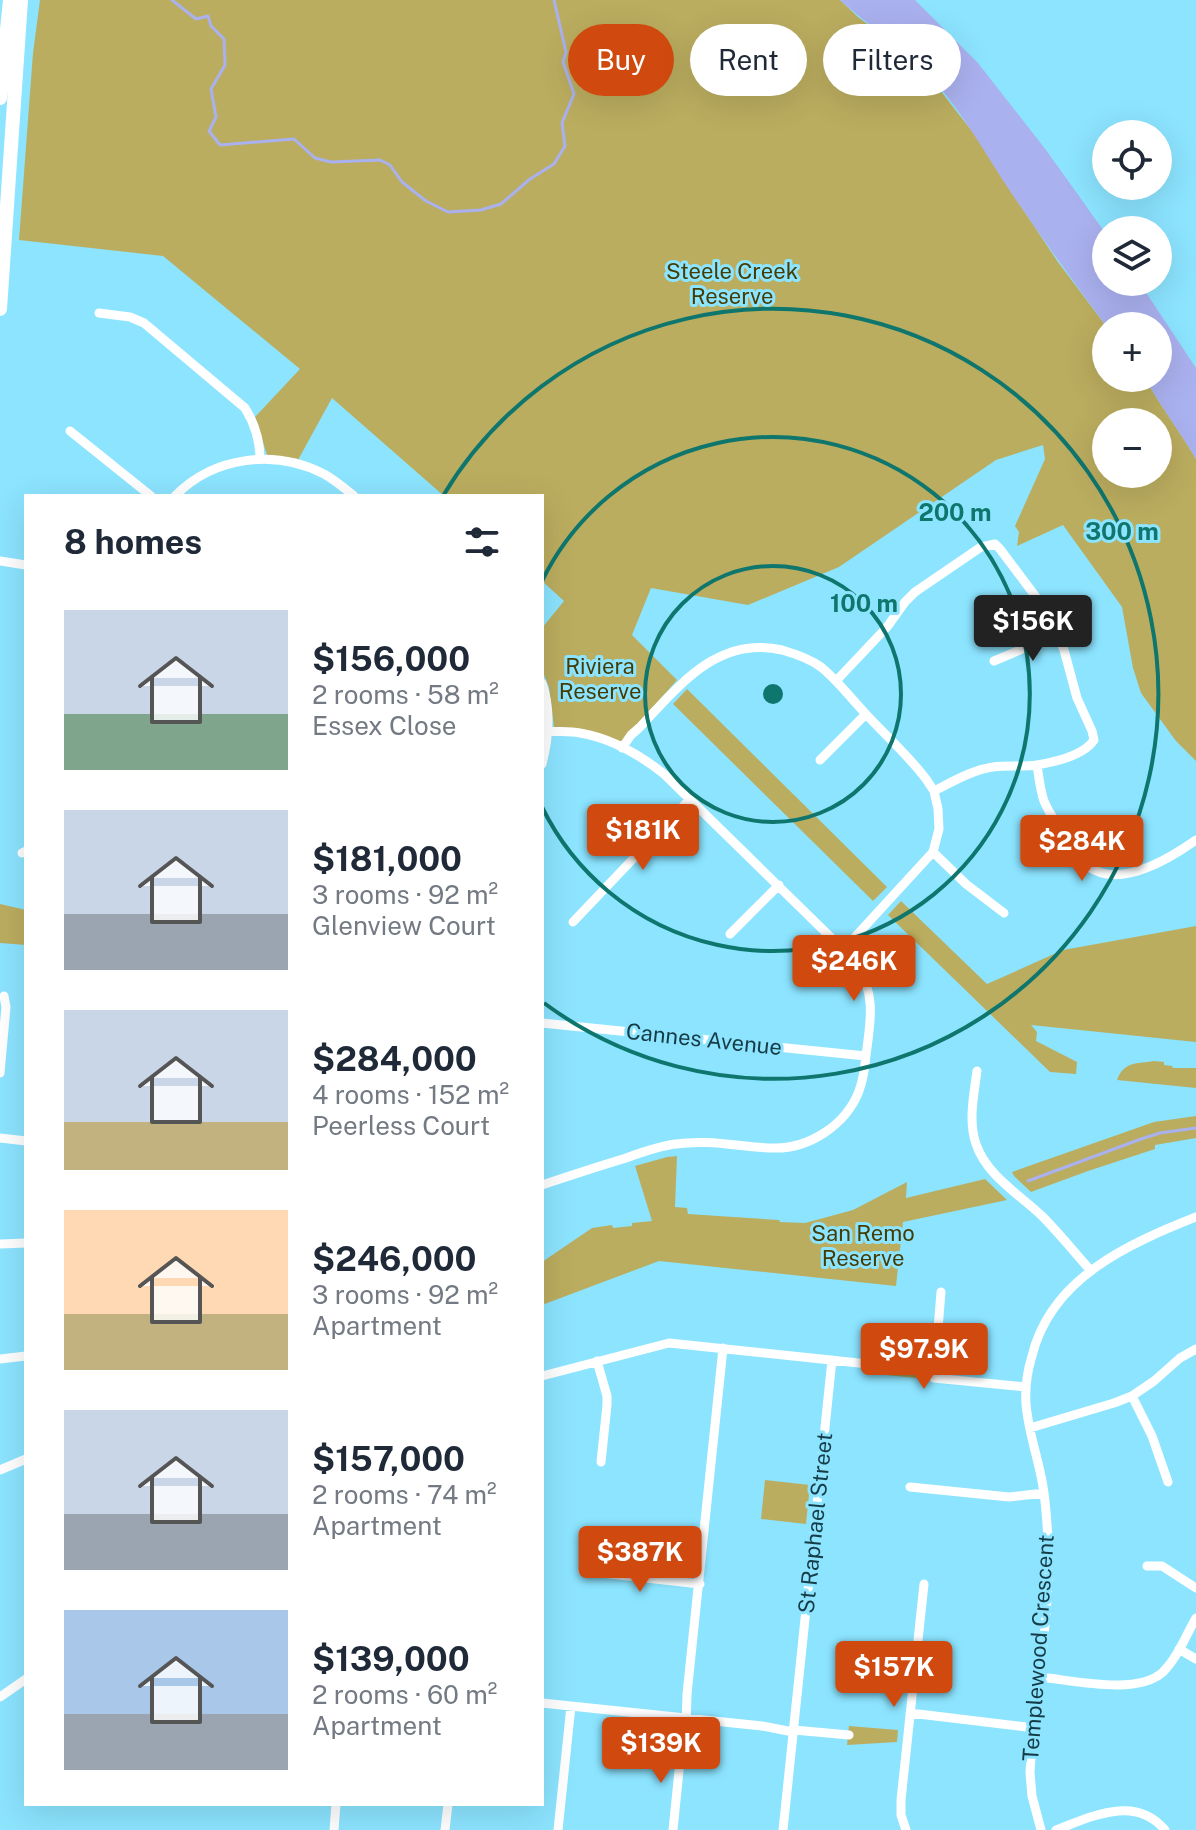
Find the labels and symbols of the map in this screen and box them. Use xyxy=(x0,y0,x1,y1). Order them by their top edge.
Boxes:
park label: Steele Creek Reserve xyxy=(666,258,798,309)
text: 200 m xyxy=(918,498,992,526)
text: 300 m xyxy=(1085,517,1159,545)
text: 100 m xyxy=(830,589,898,617)
pin: $156K xyxy=(977,595,1089,663)
park label: Riviera Reserve xyxy=(559,653,641,704)
centre of rings xyxy=(759,680,787,708)
pin: $181K xyxy=(587,804,699,872)
pin: $284K xyxy=(1026,815,1138,883)
pin: $246K xyxy=(798,935,910,1003)
street label: Cannes Avenue xyxy=(625,1018,783,1060)
park label: San Remo Reserve xyxy=(811,1220,915,1271)
pin: $97.9K xyxy=(859,1323,989,1391)
street label: St Raphael Street xyxy=(793,1431,837,1615)
pin: $387K xyxy=(584,1526,696,1594)
street label: Templewood Crescent xyxy=(1017,1534,1059,1762)
pin: $157K xyxy=(838,1641,950,1709)
pin: $139K xyxy=(605,1717,717,1785)

